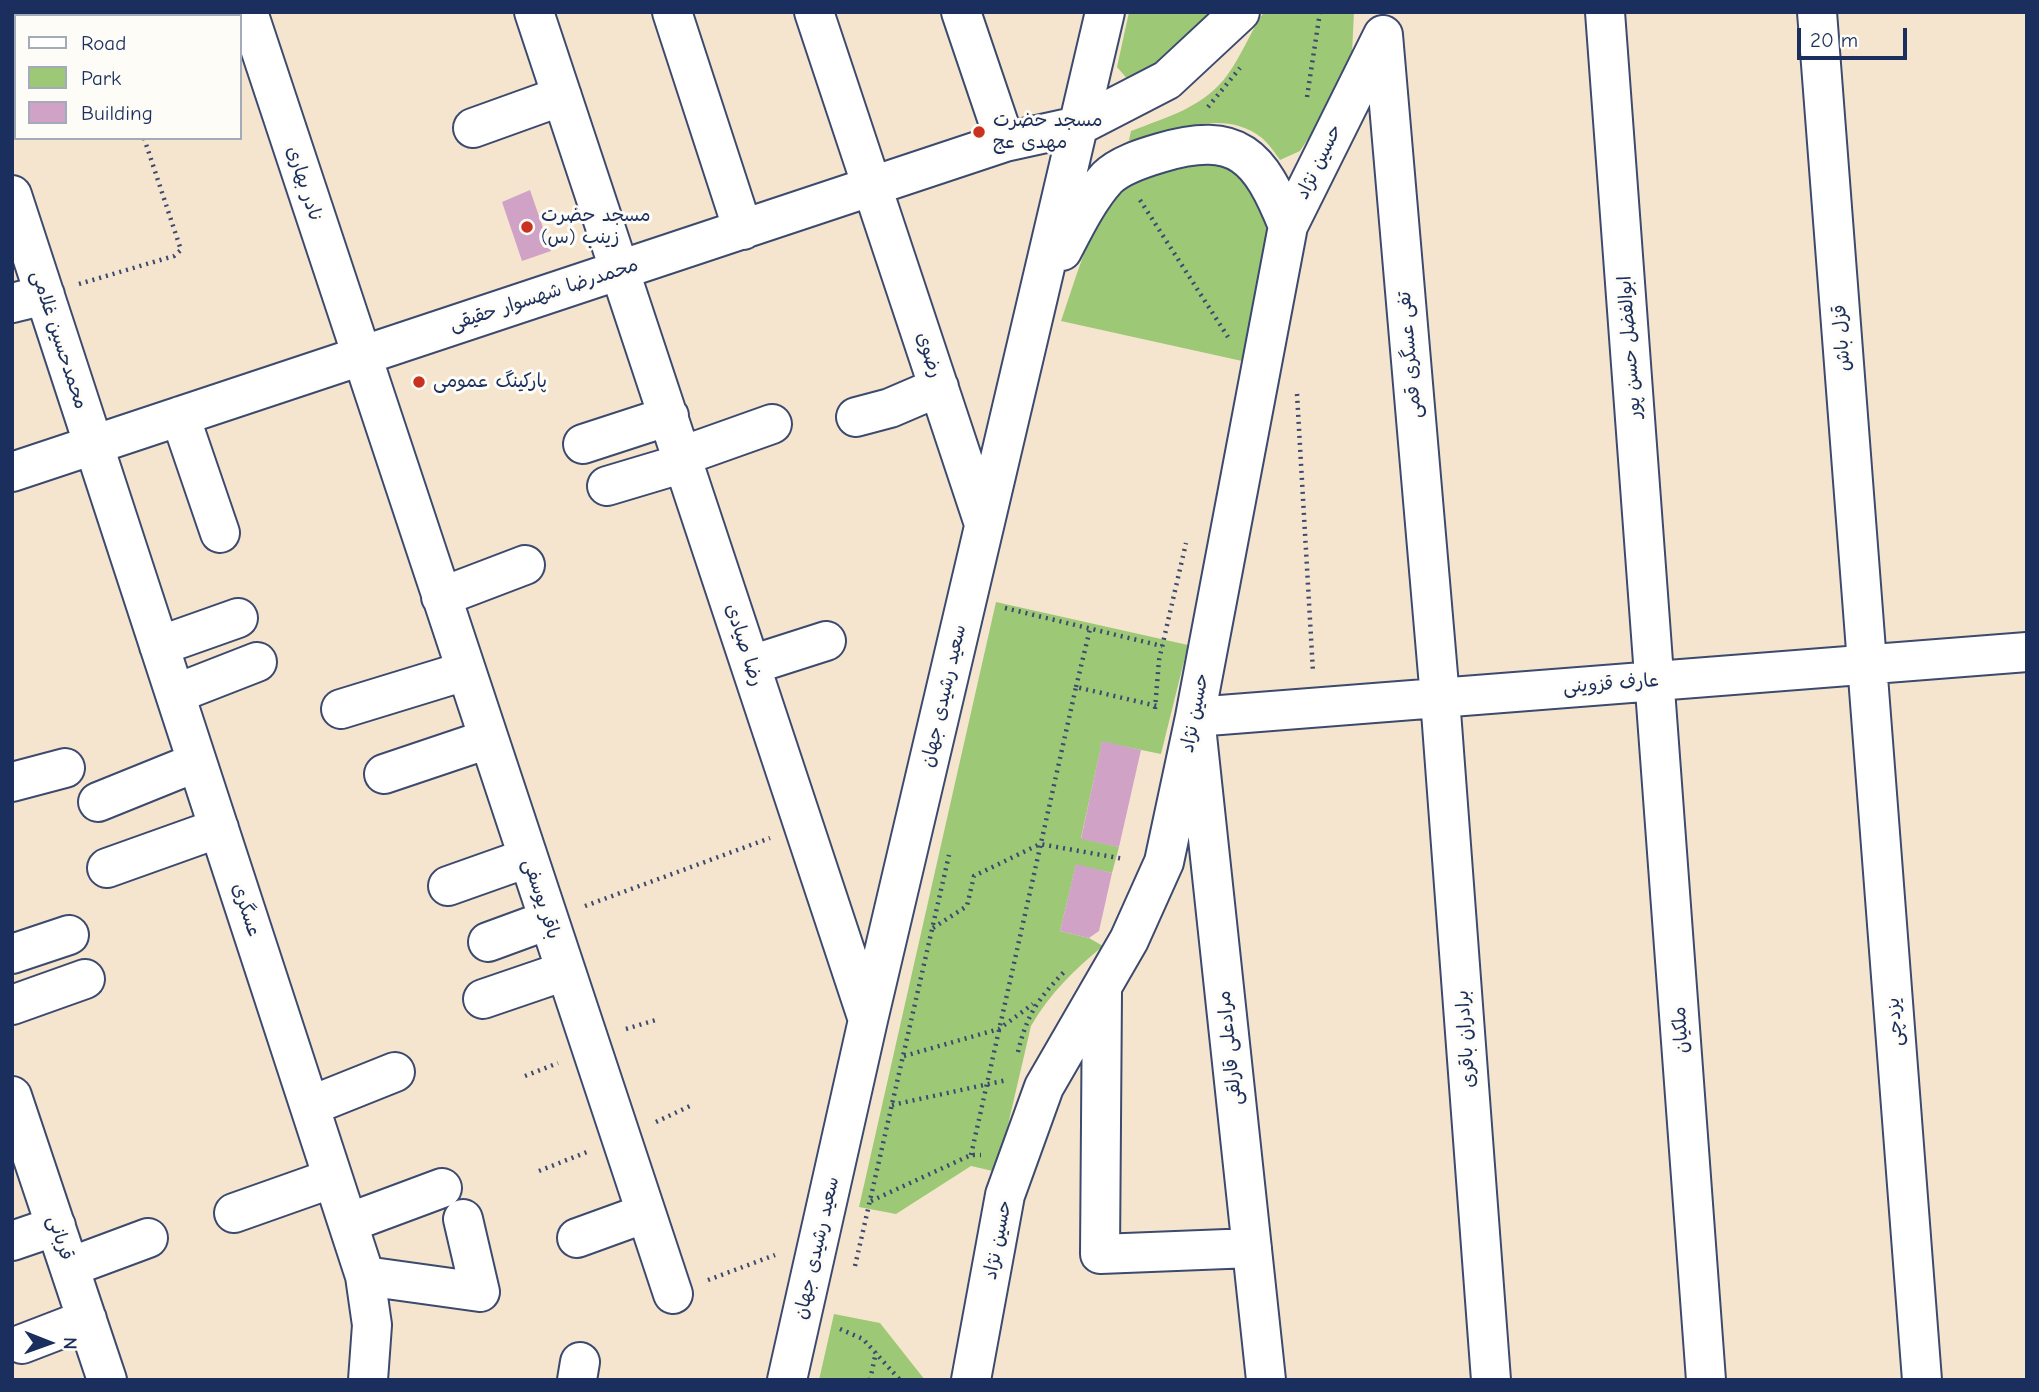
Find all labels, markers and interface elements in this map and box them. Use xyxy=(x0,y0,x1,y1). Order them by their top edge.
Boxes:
legend xyxy=(14,14,242,140)
scale bar xyxy=(1801,14,1911,58)
text: 20 m xyxy=(1810,28,1858,52)
text: Road xyxy=(81,31,126,55)
text: Park xyxy=(81,66,121,90)
text: Building xyxy=(81,101,153,125)
place label: مسجد حضرت مهدی عج xyxy=(993,110,1103,154)
street label: حسین نژاد xyxy=(1291,121,1347,203)
marker: مسجد حضرت مهدی عج xyxy=(971,124,987,140)
street label: نادر بهاری xyxy=(281,143,327,225)
place label: مسجد حضرت زینب (س) xyxy=(541,205,651,249)
marker: مسجد حضرت زینب (س) xyxy=(519,219,535,235)
street label: محمدرضا شهسوار حقیقی xyxy=(447,254,641,336)
street label: محمدحسین غلامی xyxy=(26,268,92,412)
street label: ابوالفضل حسن پور xyxy=(1614,275,1646,419)
street label: تفی عسگری قمی xyxy=(1393,290,1427,420)
street label: قزل باش xyxy=(1828,304,1856,372)
street label: رضوی xyxy=(911,329,947,381)
place label: پارکینگ عمومی xyxy=(433,371,547,393)
marker: پارکینگ عمومی xyxy=(411,374,427,390)
street label: رضا صیادی xyxy=(720,601,768,689)
street label: سعید رشیدی جهان xyxy=(916,622,972,770)
street label: عارف قزوینی xyxy=(1562,669,1660,699)
street label: حسین نژاد xyxy=(1176,671,1214,755)
street label: باقر یوسفی xyxy=(517,856,565,942)
street label: عسگری xyxy=(227,880,265,940)
street label: مرادعلی قارلقی xyxy=(1213,989,1247,1107)
street label: برادران باقری xyxy=(1451,989,1481,1089)
street label: یزدچی xyxy=(1882,997,1908,1047)
street label: ملکیان xyxy=(1668,1006,1694,1054)
street label: سعید رشیدی جهان xyxy=(789,1174,845,1322)
street label: حسین نژاد xyxy=(979,1198,1017,1282)
street label: قربانی xyxy=(42,1213,78,1263)
north arrow xyxy=(14,1308,84,1378)
text: N xyxy=(59,1337,81,1350)

